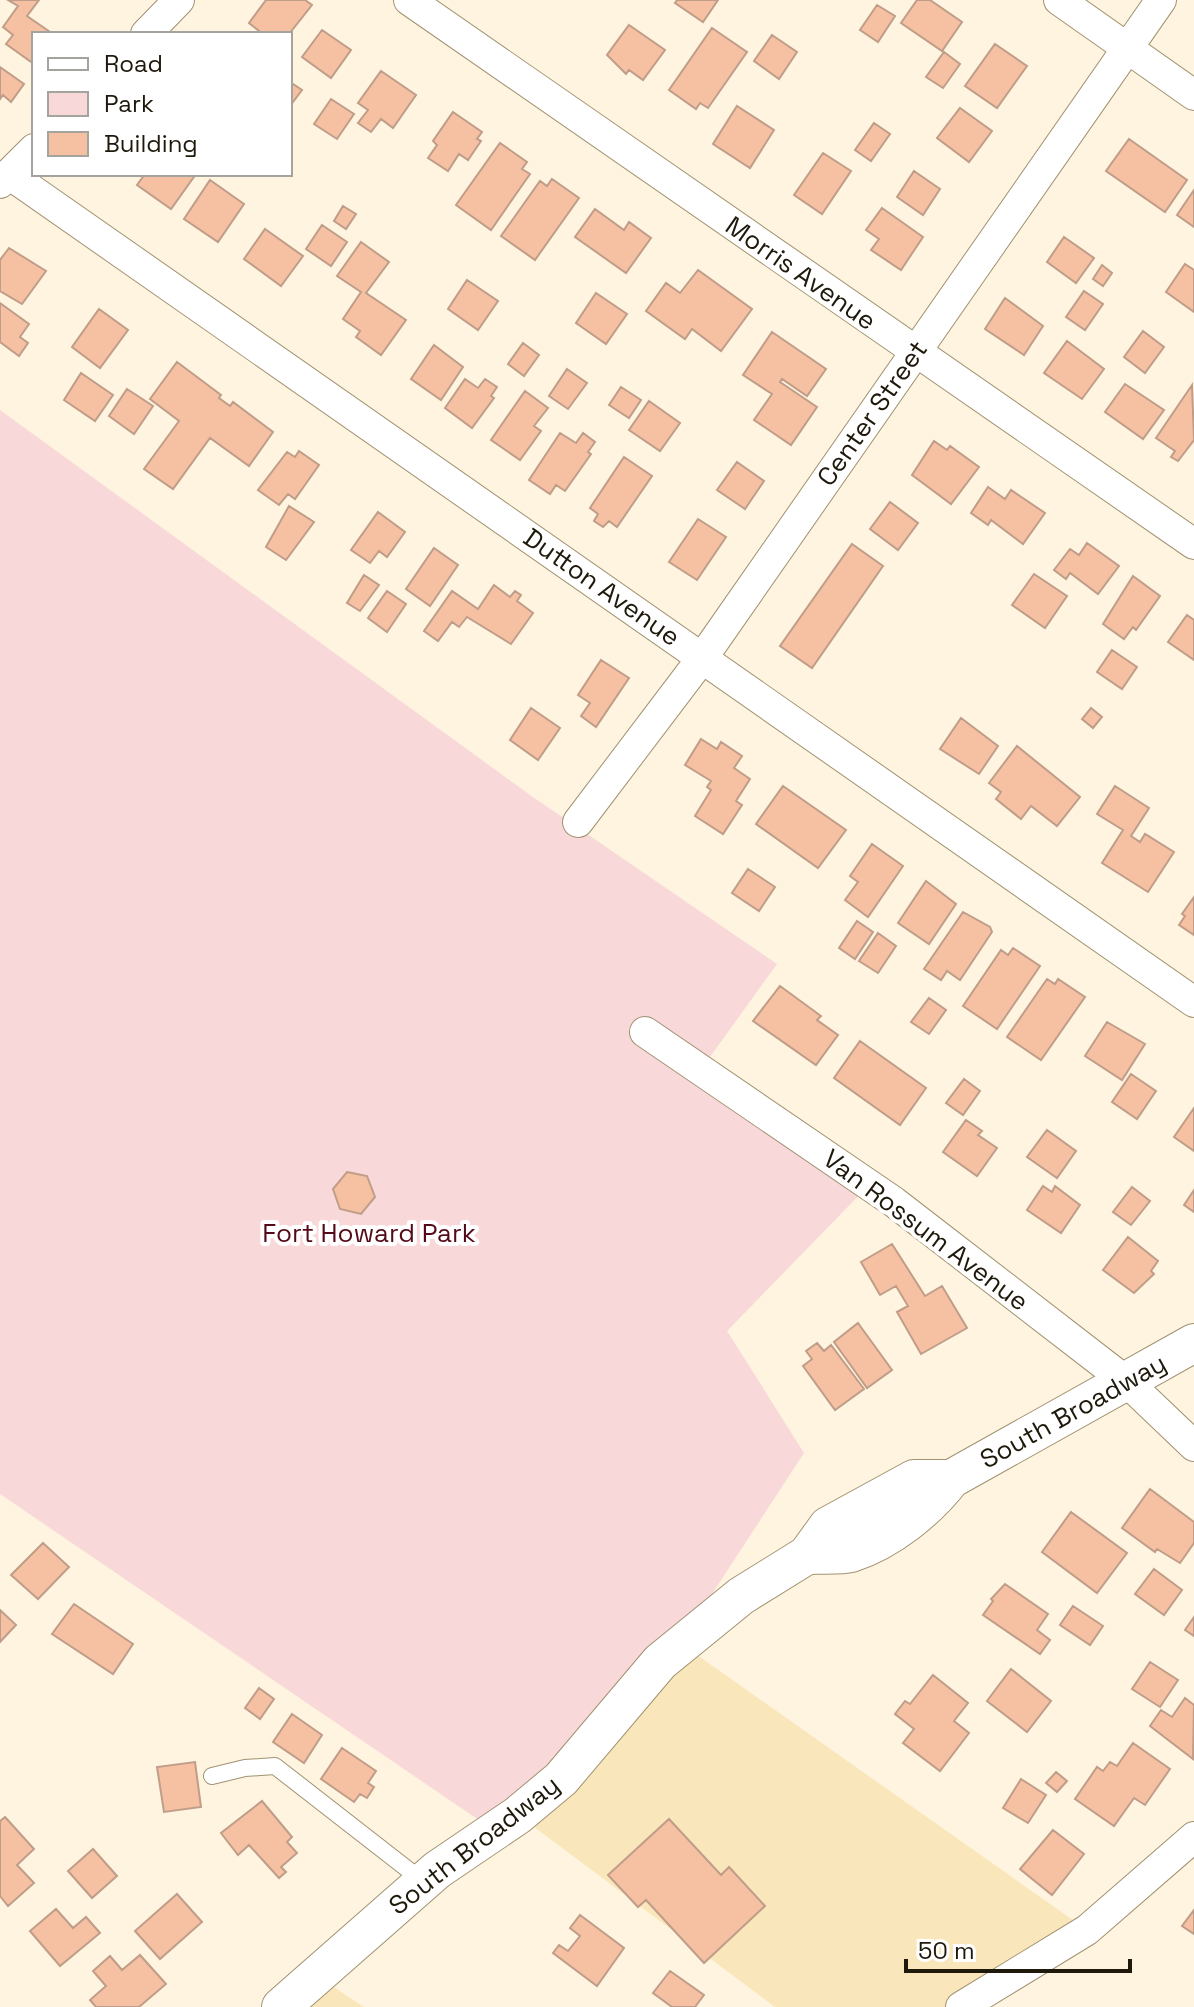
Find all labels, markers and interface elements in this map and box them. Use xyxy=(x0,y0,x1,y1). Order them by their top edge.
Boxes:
legend xyxy=(32,32,292,176)
text: Road xyxy=(104,48,163,79)
text: Park xyxy=(104,88,154,119)
text: Building xyxy=(104,128,198,159)
street label: Morris Avenue xyxy=(719,208,883,338)
street label: Center Street xyxy=(809,333,935,493)
street label: Dutton Avenue xyxy=(517,520,687,654)
street label: Van Rossum Avenue xyxy=(816,1141,1036,1319)
park label: Fort Howard Park xyxy=(262,1216,476,1250)
street label: South Broadway xyxy=(974,1346,1172,1476)
street label: South Broadway xyxy=(382,1768,566,1922)
scale bar xyxy=(906,1923,1130,1973)
text: 50 m xyxy=(918,1935,975,1966)

